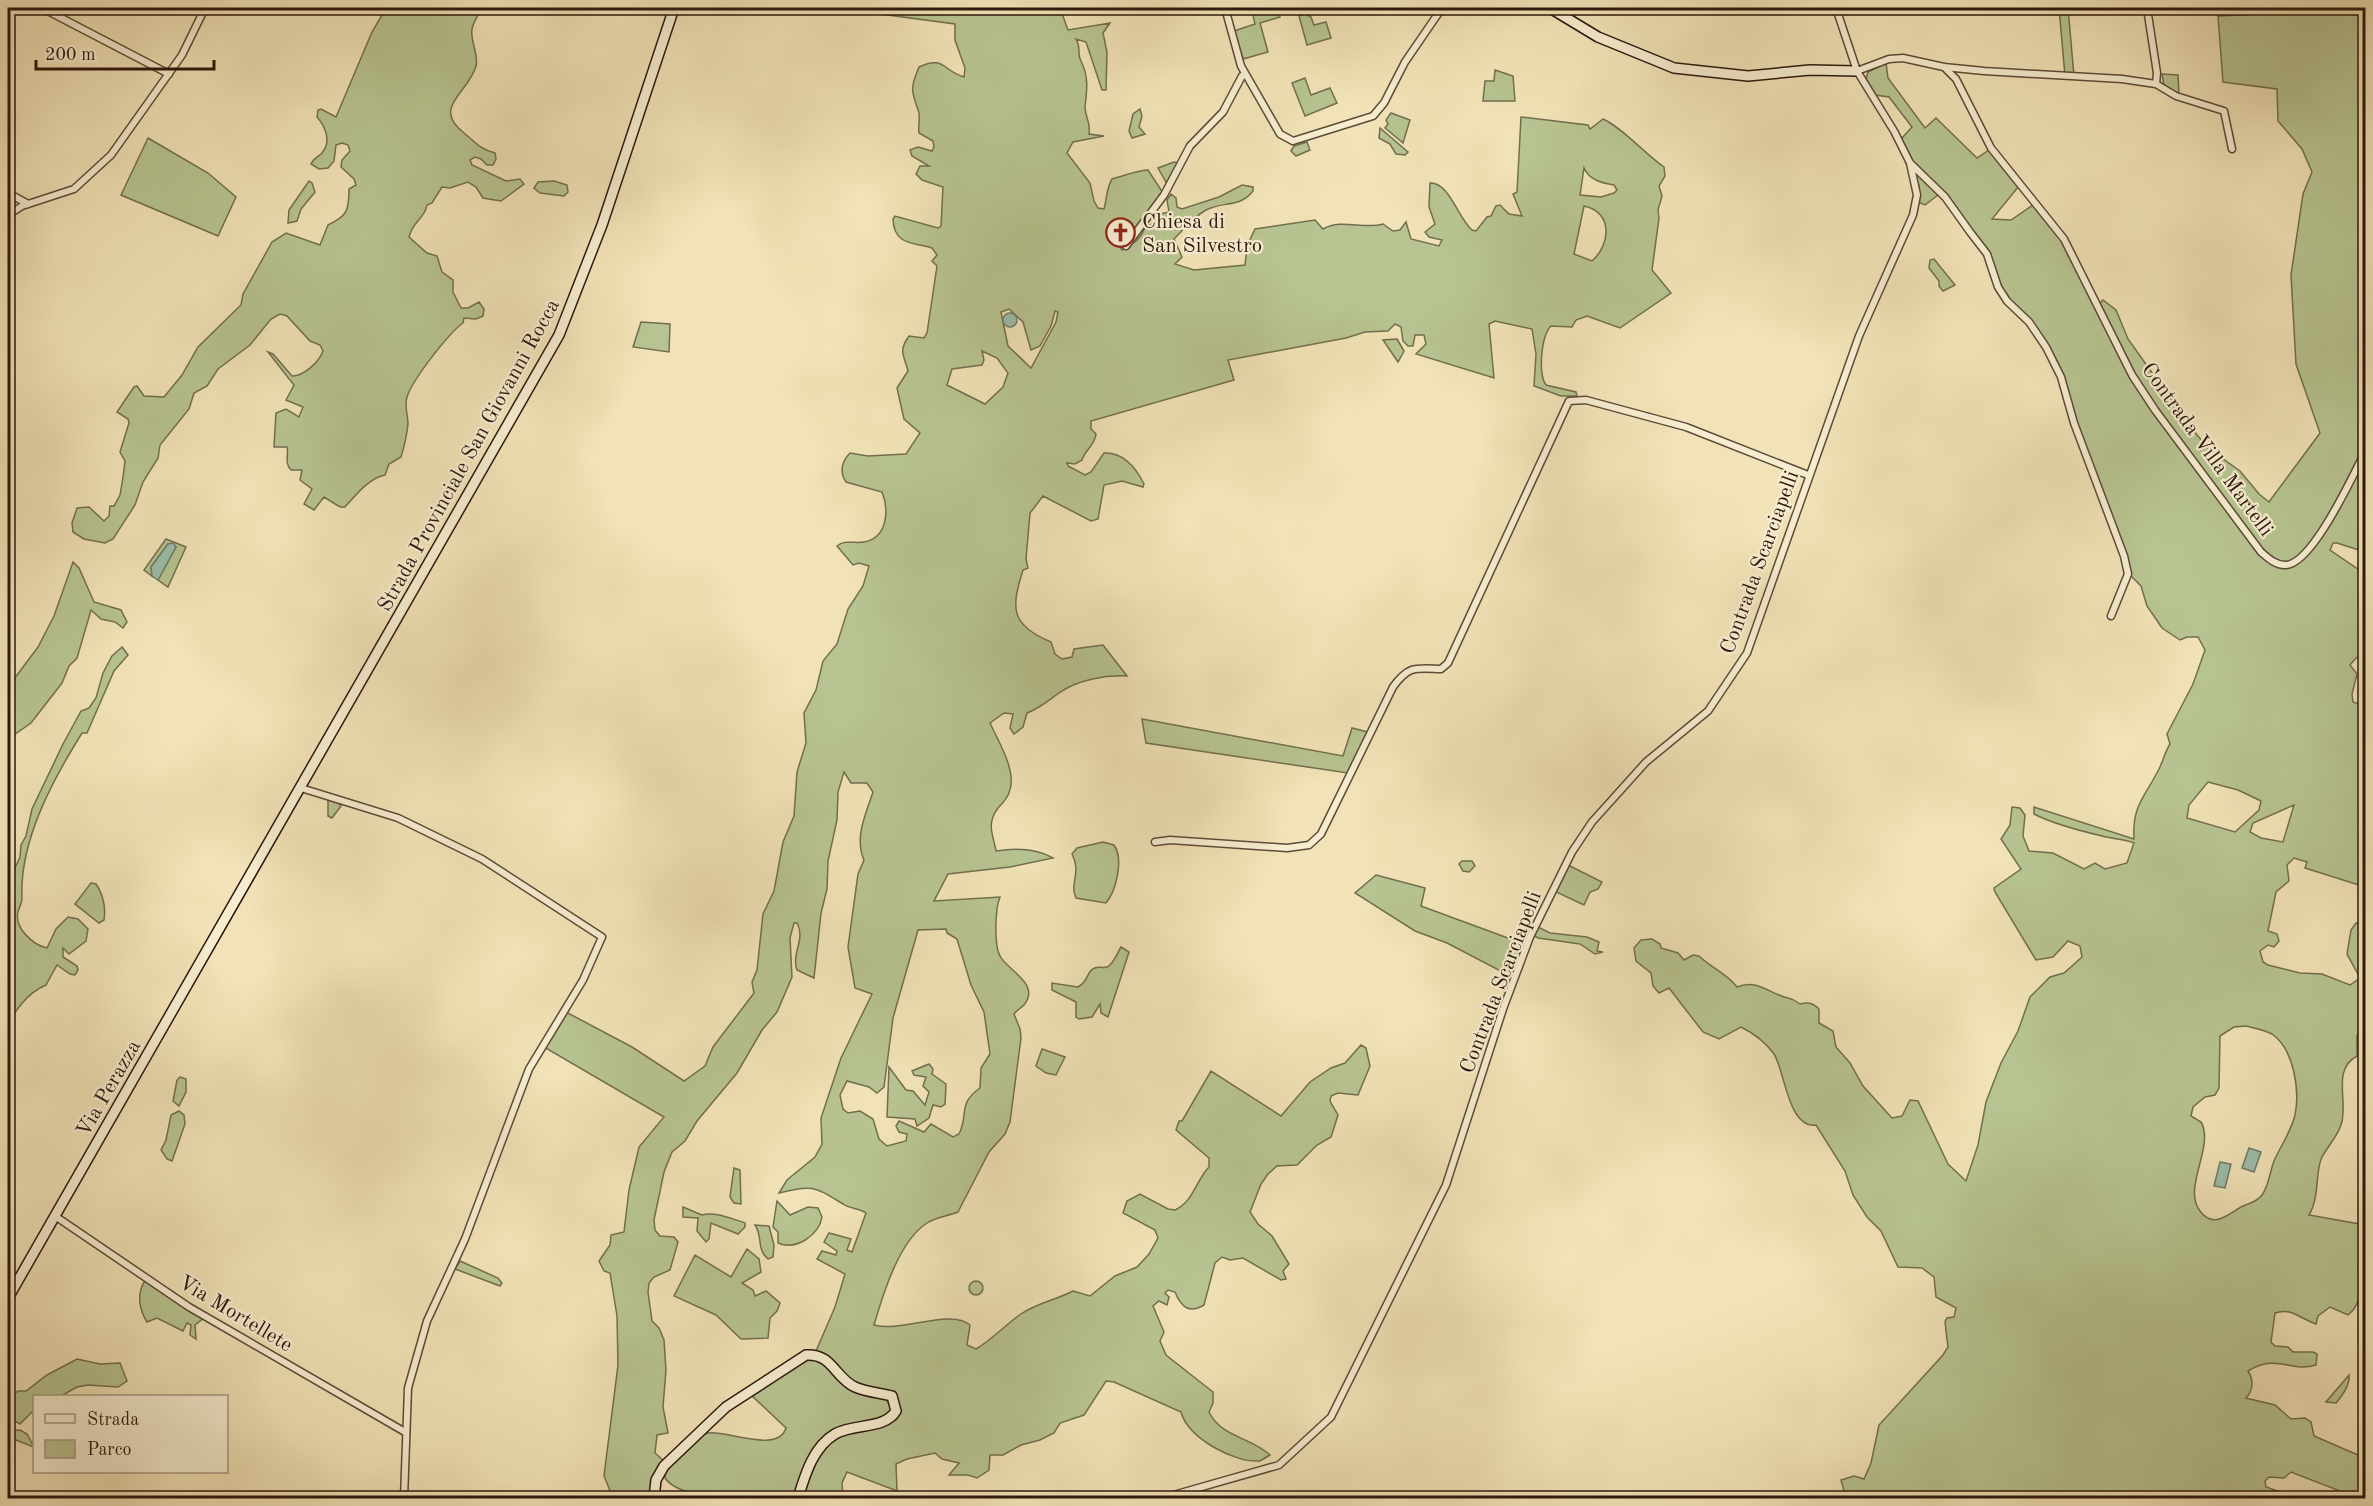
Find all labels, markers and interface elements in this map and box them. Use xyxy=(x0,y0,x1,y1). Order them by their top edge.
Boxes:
scale bar xyxy=(36,33,214,71)
text: 200 m xyxy=(45,46,96,64)
place label: Chiesa di San Silvestro xyxy=(1142,212,1262,257)
church icon: Chiesa di San Silvestro xyxy=(1105,217,1137,249)
street label: Strada Provinciale San Giovanni Rocca xyxy=(374,296,564,615)
street label: Contrada Villa Martelli xyxy=(2137,359,2277,540)
street label: Contrada Scarciapelli xyxy=(1717,468,1803,657)
street label: Contrada Scarciapelli xyxy=(1457,889,1546,1077)
street label: Via Perazza xyxy=(73,1037,145,1141)
street label: Via Mortellete xyxy=(175,1272,296,1356)
legend xyxy=(33,1395,228,1473)
text: Strada xyxy=(87,1411,139,1429)
text: Parco xyxy=(87,1441,132,1459)

